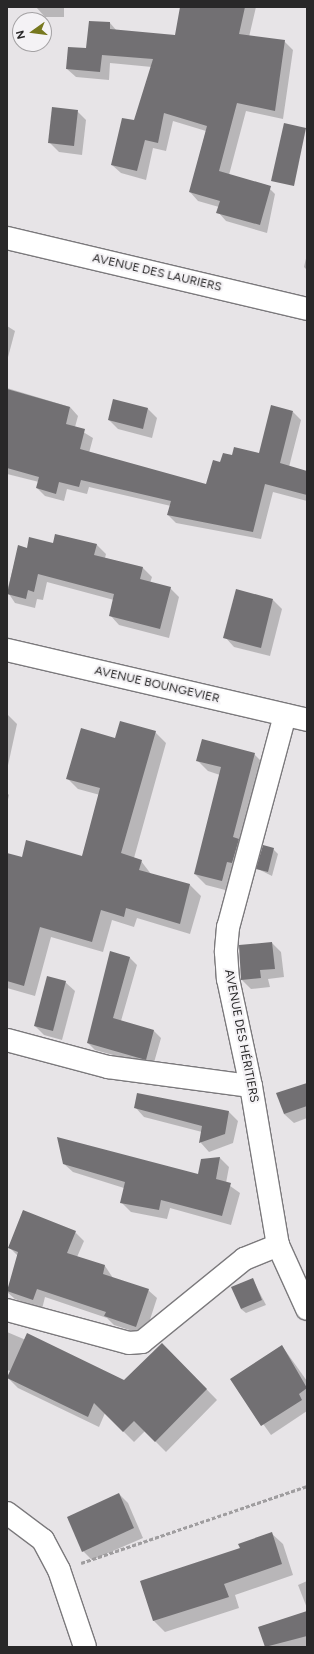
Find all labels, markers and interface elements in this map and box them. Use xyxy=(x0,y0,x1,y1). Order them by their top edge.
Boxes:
north arrow xyxy=(12,12,52,52)
text: N xyxy=(14,29,28,40)
street label: AVENUE DES LAURIERS xyxy=(91,251,223,295)
street label: AVENUE BOUNGEVIER xyxy=(93,664,221,706)
street label: AVENUE DES HÉRITIERS xyxy=(221,968,261,1104)

